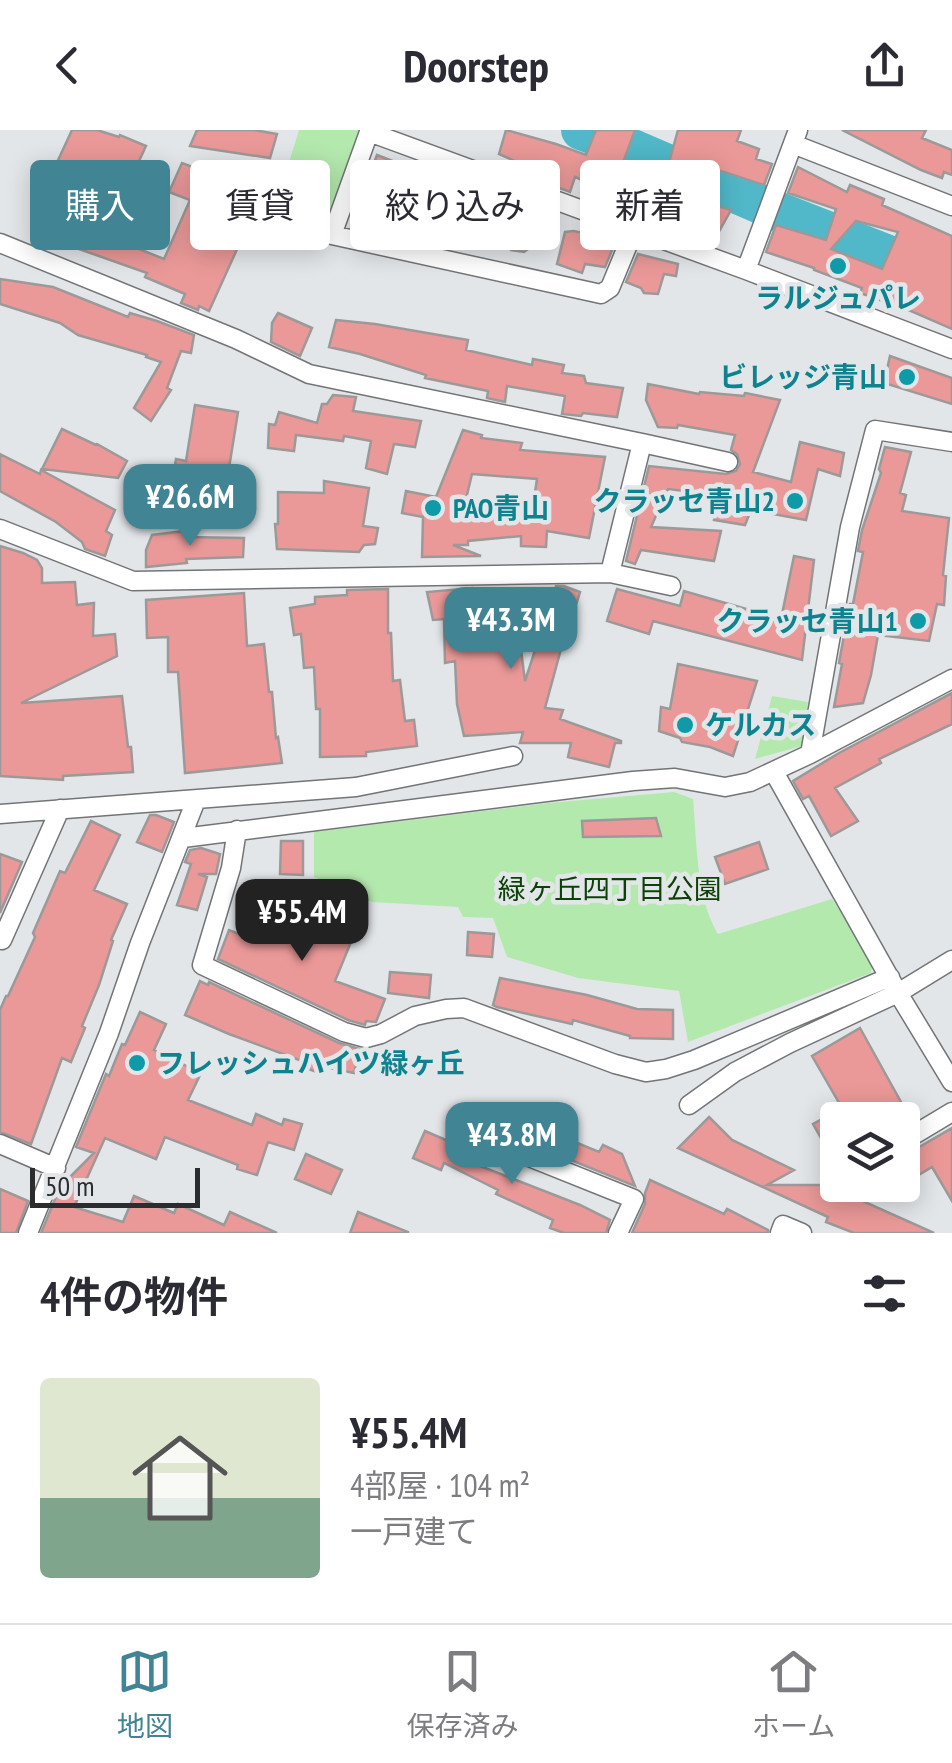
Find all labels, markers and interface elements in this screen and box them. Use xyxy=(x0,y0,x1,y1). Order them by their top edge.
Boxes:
text: Doorstep xyxy=(403,36,549,94)
icon: back xyxy=(40,38,95,93)
icon: share xyxy=(857,38,912,93)
chip: 購入 xyxy=(30,160,170,250)
chip: 賃貸 xyxy=(190,160,330,250)
chip: 絞り込み xyxy=(350,160,560,250)
chip: 新着 xyxy=(580,160,720,250)
marker: ラルジュパレ xyxy=(827,255,849,277)
place label: ラルジュパレ xyxy=(755,279,921,316)
place label: ビレッジ青山 xyxy=(719,358,887,395)
marker: ビレッジ青山 xyxy=(896,366,918,388)
pin: ¥26.6M xyxy=(109,464,271,549)
text: ¥26.6M xyxy=(145,475,235,517)
place label: クラッセ青山2 xyxy=(594,482,775,519)
place label: PAO青山 xyxy=(453,489,549,526)
marker: クラッセ青山2 xyxy=(784,490,806,512)
marker: PAO青山 xyxy=(422,497,444,519)
pin: ¥43.3M xyxy=(430,587,592,672)
text: ¥43.3M xyxy=(466,598,556,640)
place label: クラッセ青山1 xyxy=(717,602,898,639)
marker: クラッセ青山1 xyxy=(907,610,929,632)
place label: ケルカス xyxy=(705,706,816,743)
marker: ケルカス xyxy=(674,714,696,736)
park label: 緑ヶ丘四丁目公園 xyxy=(498,870,722,907)
pin: ¥55.4M xyxy=(221,879,383,964)
text: ¥55.4M xyxy=(257,890,347,932)
place label: フレッシュハイツ緑ヶ丘 xyxy=(157,1044,464,1081)
marker: フレッシュハイツ緑ヶ丘 xyxy=(126,1052,148,1074)
pin: ¥43.8M xyxy=(431,1102,593,1187)
map controls xyxy=(820,1102,920,1202)
button: layers xyxy=(820,1102,920,1202)
text: ¥43.8M xyxy=(467,1113,557,1155)
scale bar xyxy=(30,1163,200,1208)
text: 50 m xyxy=(45,1167,94,1204)
icon: filters xyxy=(857,1266,912,1321)
text: 4件の物件 xyxy=(40,1269,228,1324)
text: ¥55.4M xyxy=(350,1405,467,1460)
icon: home xyxy=(120,1418,240,1538)
text: 4部屋 · 104 m² xyxy=(350,1464,530,1506)
text: 一戸建て xyxy=(350,1510,478,1552)
tab: 地図 xyxy=(117,1644,173,1744)
tab: 保存済み xyxy=(406,1644,518,1744)
tab: ホーム xyxy=(752,1644,835,1744)

